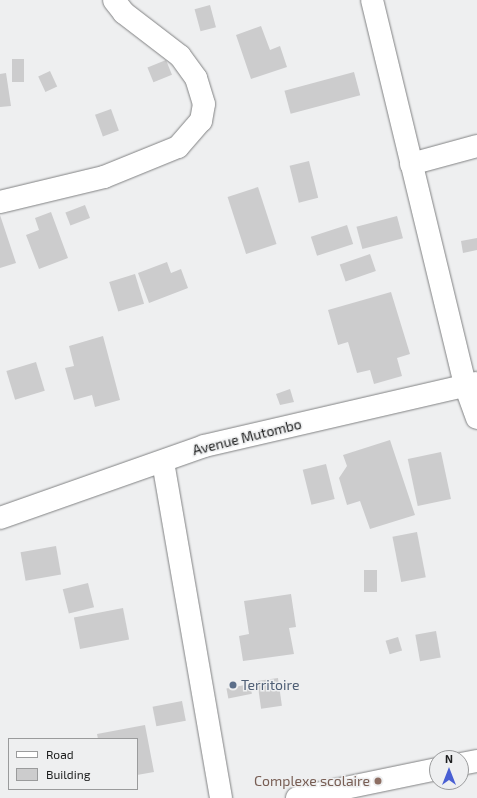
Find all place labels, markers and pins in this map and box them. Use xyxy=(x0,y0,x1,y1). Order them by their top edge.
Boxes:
place label: Territoire xyxy=(241,677,299,693)
marker: Territoire xyxy=(228,680,238,690)
place label: Complexe scolaire xyxy=(254,773,370,789)
marker: Complexe scolaire xyxy=(373,776,383,786)

